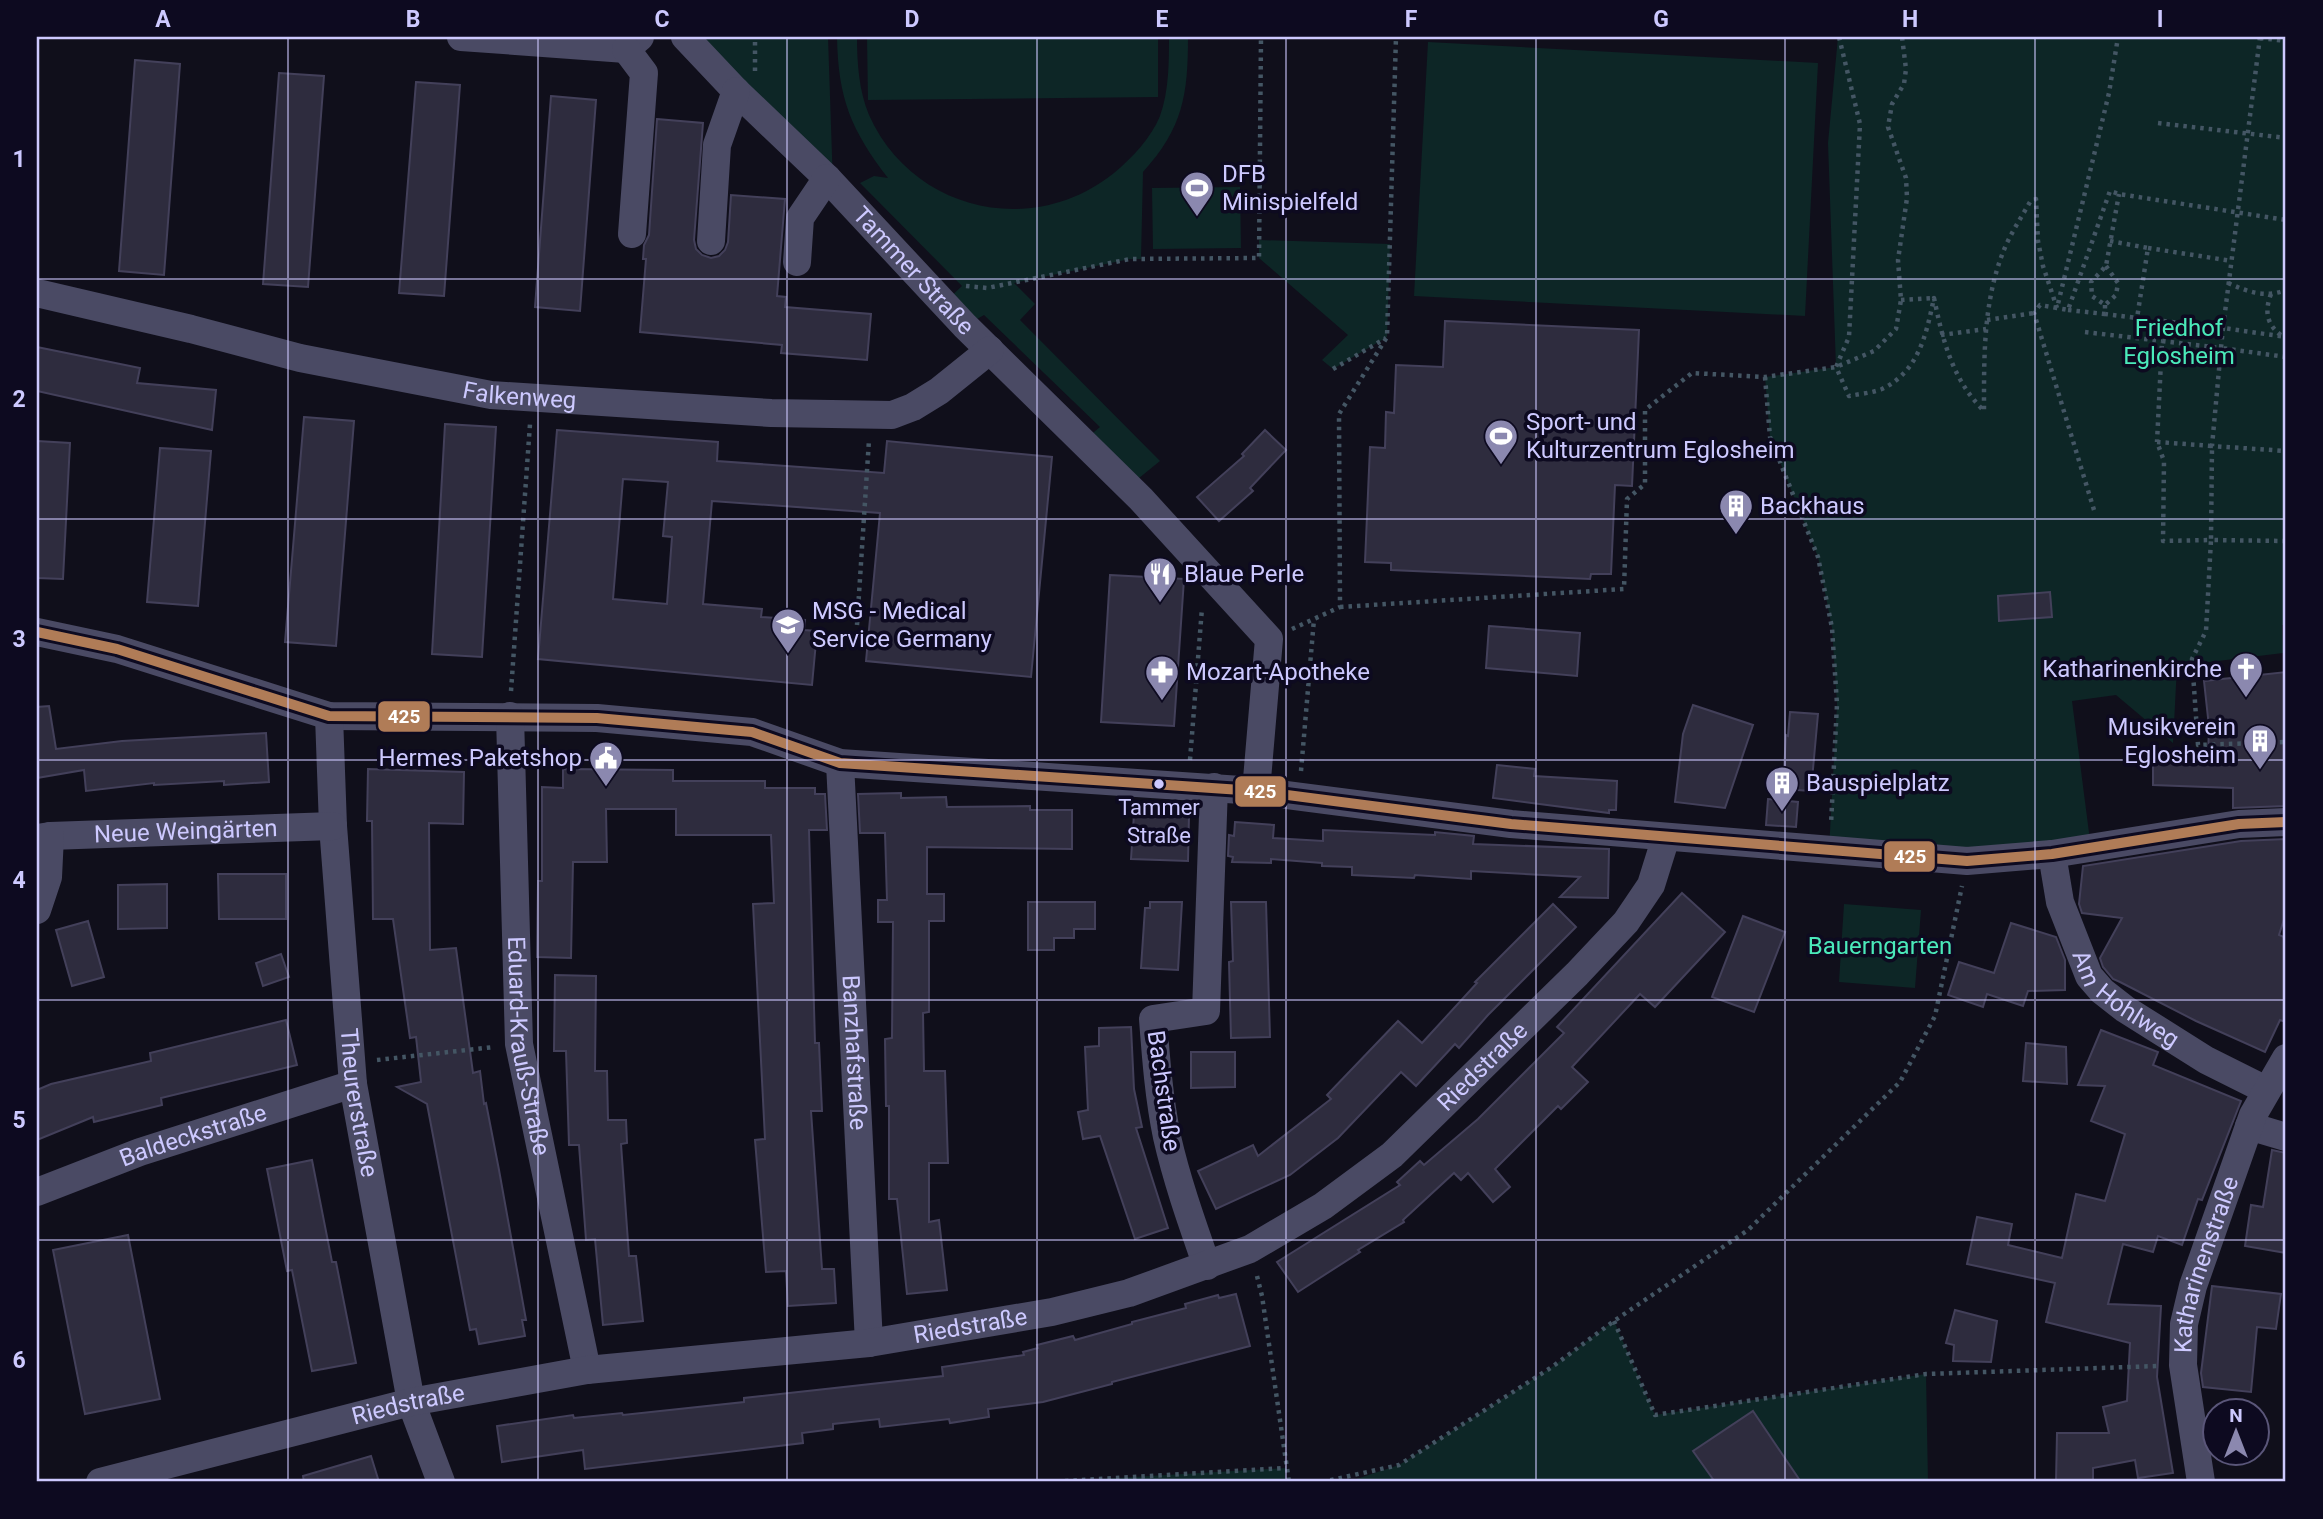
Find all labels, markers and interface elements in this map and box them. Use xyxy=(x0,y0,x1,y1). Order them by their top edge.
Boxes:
text: A xyxy=(155,6,171,33)
text: B xyxy=(406,6,420,33)
text: C xyxy=(654,6,670,33)
text: D xyxy=(905,6,919,33)
text: E xyxy=(1156,6,1169,33)
text: F xyxy=(1405,6,1418,33)
text: G xyxy=(1653,6,1669,33)
text: H xyxy=(1902,6,1918,33)
text: I xyxy=(2157,6,2163,33)
text: 1 xyxy=(12,146,26,173)
place label: DFB Minispielfeld xyxy=(1222,160,1358,216)
sports icon: DFB Minispielfeld xyxy=(1178,169,1216,218)
street label: Tammer Straße xyxy=(847,201,980,341)
park label: Friedhof Eglosheim xyxy=(2123,314,2235,370)
street label: Falkenweg xyxy=(460,376,577,414)
text: 2 xyxy=(12,386,26,413)
place label: Sport- und Kulturzentrum Eglosheim xyxy=(1526,408,1795,464)
sports icon: Sport- und Kulturzentrum Eglosheim xyxy=(1482,417,1520,466)
building icon: Backhaus xyxy=(1717,487,1755,536)
place label: Backhaus xyxy=(1760,492,1865,520)
restaurant icon: Blaue Perle xyxy=(1141,555,1179,604)
place label: Blaue Perle xyxy=(1184,560,1304,588)
place label: MSG - Medical Service Germany xyxy=(812,597,993,653)
school or university icon: MSG - Medical Service Germany xyxy=(769,606,807,655)
text: 3 xyxy=(12,626,26,653)
church icon: Katharinenkirche xyxy=(2227,650,2265,699)
pharmacy icon: Mozart-Apotheke xyxy=(1143,653,1181,702)
place label: Katharinenkirche xyxy=(2042,655,2222,683)
place label: Mozart-Apotheke xyxy=(1186,658,1370,686)
line badge: 425 xyxy=(377,700,431,733)
text: 425 xyxy=(388,705,420,728)
place label: Musikverein Eglosheim xyxy=(2108,713,2236,769)
building icon: Musikverein Eglosheim xyxy=(2241,722,2279,771)
public building icon: Hermes Paketshop xyxy=(587,739,625,788)
place label: Hermes Paketshop xyxy=(379,744,582,772)
building icon: Bauspielplatz xyxy=(1763,764,1801,813)
place label: Bauspielplatz xyxy=(1806,769,1950,797)
line badge: 425 xyxy=(1234,775,1287,808)
marker: Tammer Straße xyxy=(1152,777,1166,791)
text: 425 xyxy=(1244,780,1276,803)
place label: Tammer Straße xyxy=(1118,795,1200,848)
street label: Neue Weingärten xyxy=(93,814,278,848)
line badge: 425 xyxy=(1883,840,1936,873)
text: 425 xyxy=(1894,845,1926,868)
text: 4 xyxy=(12,867,26,894)
park label: Bauerngarten xyxy=(1808,932,1952,960)
street label: Eduard-Krauß-Straße xyxy=(502,936,556,1158)
street label: Am Hohlweg xyxy=(2066,946,2184,1053)
street label: Banzhafstraße xyxy=(837,974,872,1131)
street label: Riedstraße xyxy=(1432,1016,1533,1117)
street label: Theurerstraße xyxy=(335,1027,384,1179)
street label: Bachstraße xyxy=(1142,1029,1186,1153)
street label: Baldeckstraße xyxy=(115,1099,270,1173)
text: 5 xyxy=(12,1107,26,1134)
street label: Katharinenstraße xyxy=(2169,1173,2244,1353)
street label: Riedstraße xyxy=(911,1302,1029,1349)
text: 6 xyxy=(12,1347,26,1374)
street label: Riedstraße xyxy=(349,1379,467,1431)
north arrow xyxy=(2200,1396,2270,1466)
text: N xyxy=(2229,1404,2243,1427)

